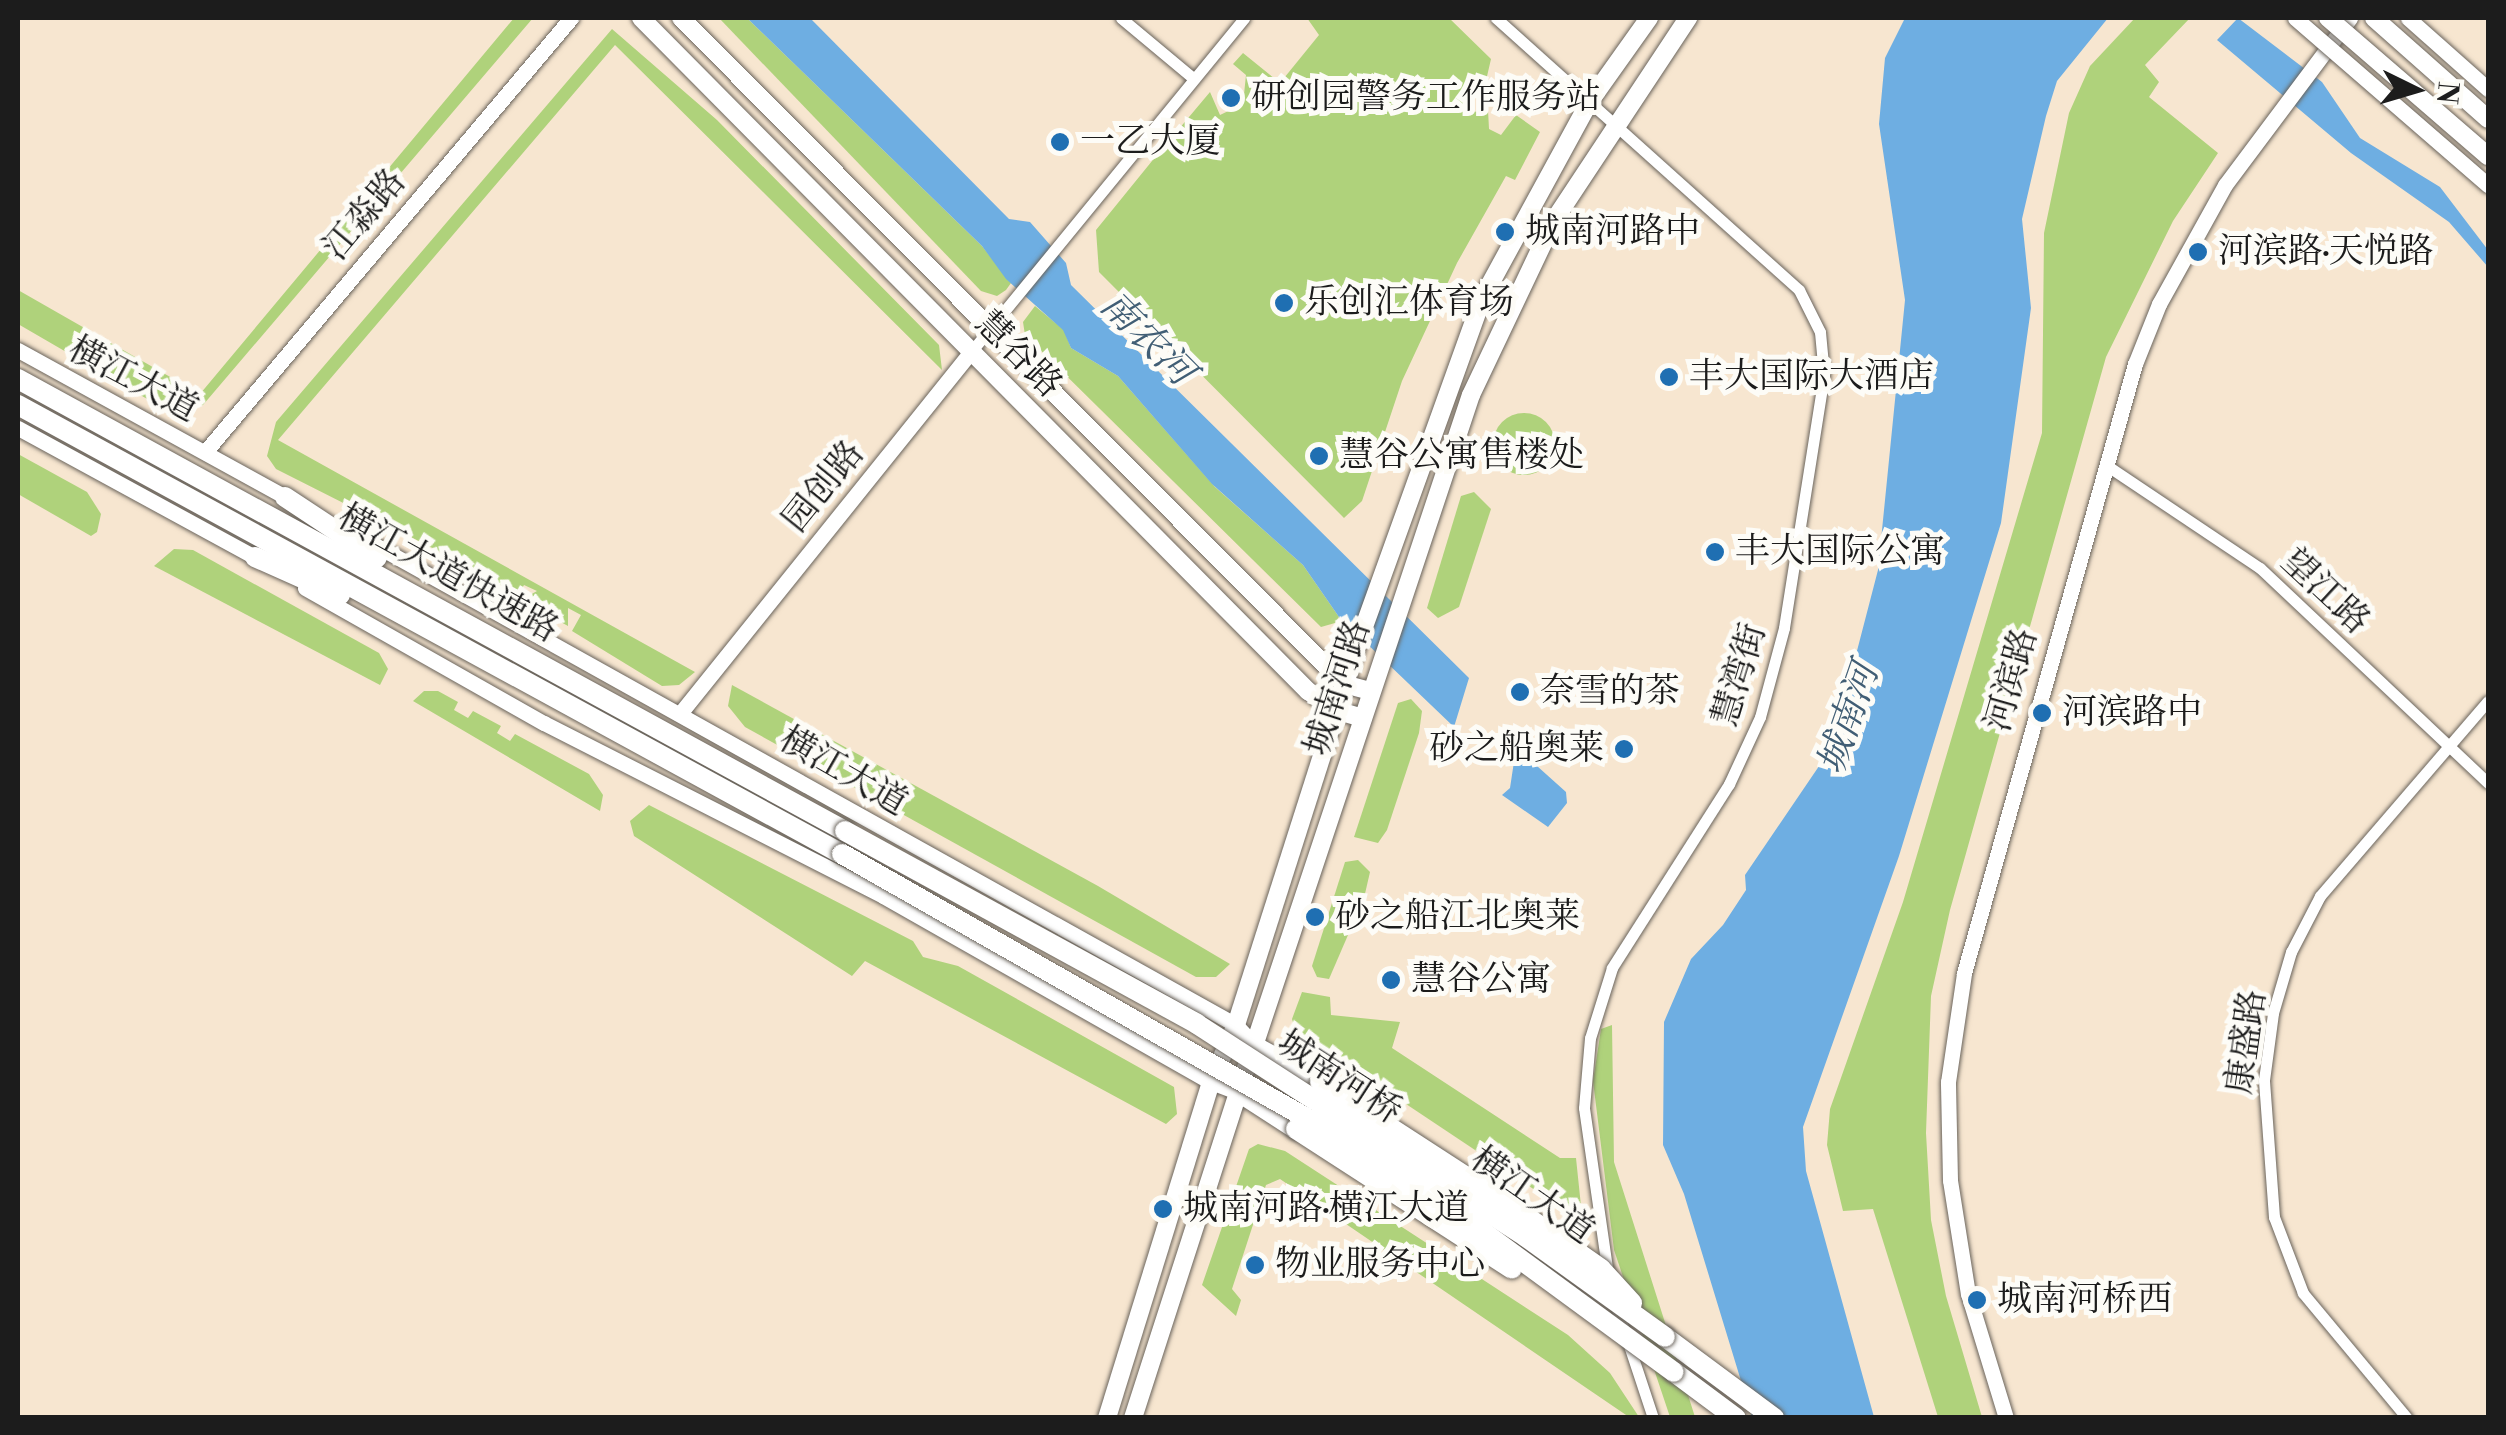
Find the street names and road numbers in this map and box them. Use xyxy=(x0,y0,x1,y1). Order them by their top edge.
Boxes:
street label: 江淼路 xyxy=(315,161,415,269)
street label: 慧谷路 xyxy=(966,303,1070,407)
street label: 横江大道 xyxy=(61,329,205,431)
street label: 园创路 xyxy=(775,433,873,541)
street label: 横江大道快速路 xyxy=(331,496,565,652)
street label: 望江路 xyxy=(2272,541,2378,643)
street label: 城南河路 xyxy=(1296,615,1380,761)
street label: 慧湾街 xyxy=(1705,619,1775,731)
street label: 河滨路 xyxy=(1977,624,2047,736)
street label: 横江大道 xyxy=(772,719,914,825)
street label: 康盛路 xyxy=(2219,987,2275,1097)
street label: 城南河桥 xyxy=(1269,1022,1409,1134)
street label: 横江大道 xyxy=(1463,1139,1601,1253)

